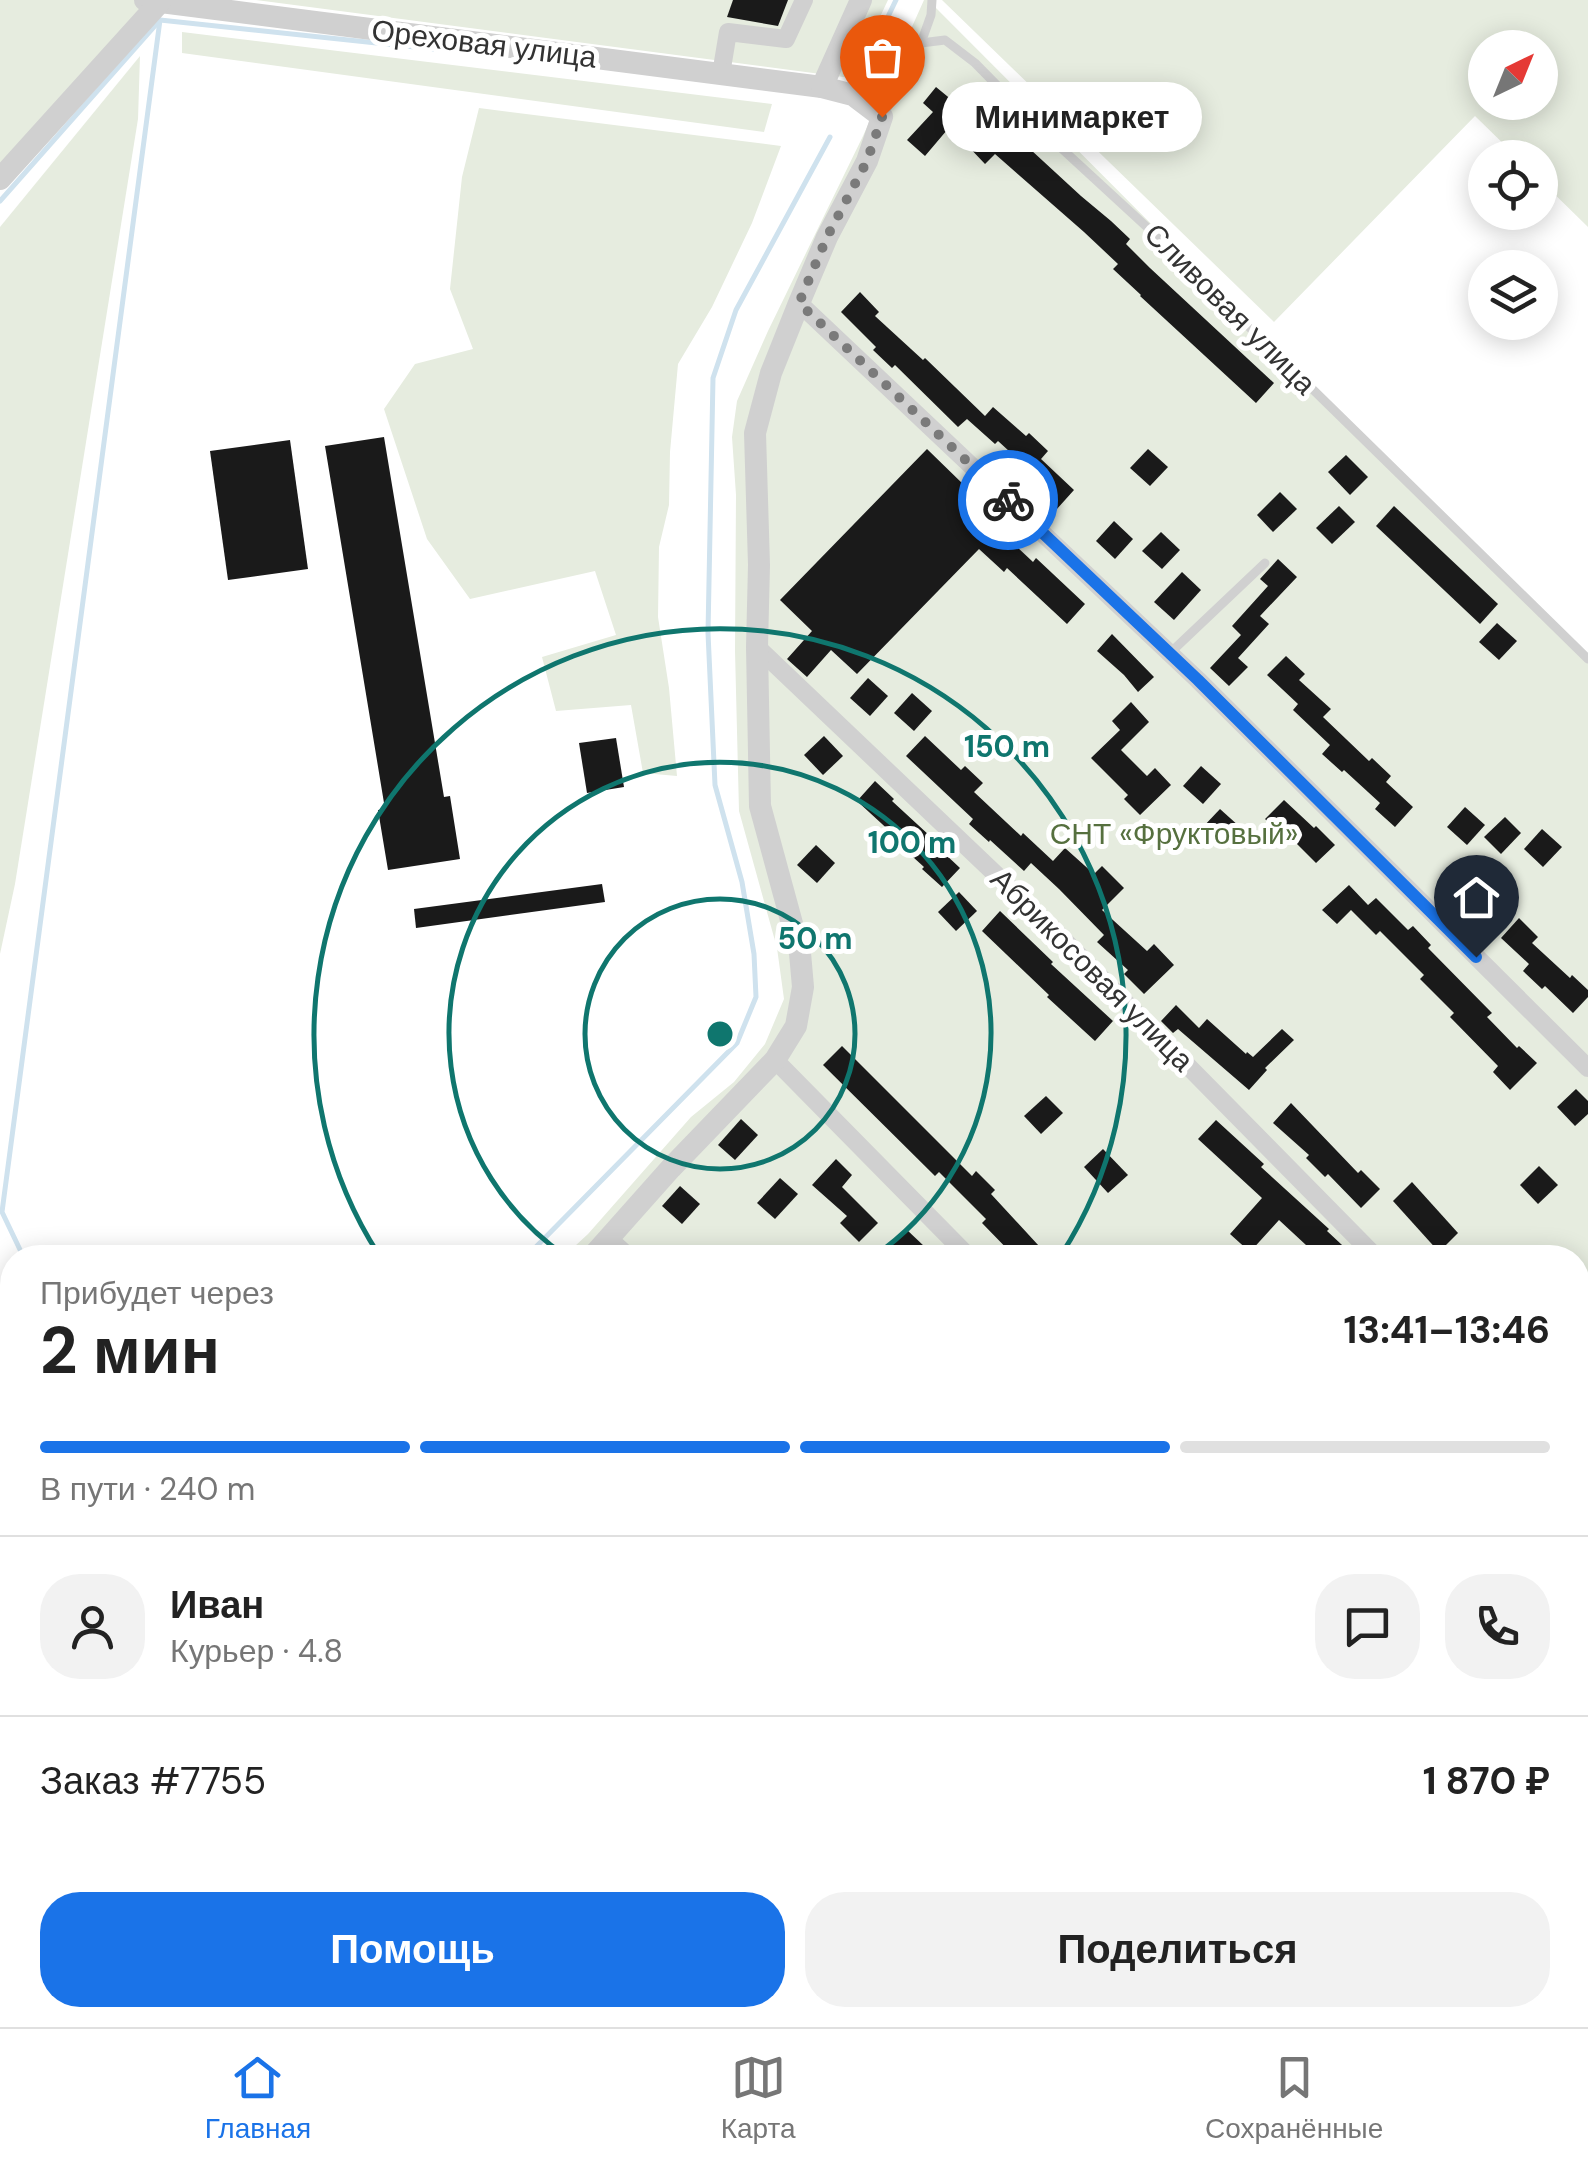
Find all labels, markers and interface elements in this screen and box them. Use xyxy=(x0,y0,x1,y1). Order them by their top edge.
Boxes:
street label: Ореховая улица xyxy=(369,10,599,77)
pin xyxy=(840,15,925,118)
icon: bag xyxy=(855,30,910,85)
north arrow xyxy=(1468,30,1558,120)
map controls xyxy=(1468,30,1558,340)
callout: Минимаркет xyxy=(942,82,1202,152)
text: Минимаркет xyxy=(975,96,1169,138)
button: locate xyxy=(1468,140,1558,230)
street label: Сливовая улица xyxy=(1136,215,1325,403)
button: layers xyxy=(1468,250,1558,340)
courier xyxy=(958,450,1058,550)
icon: bike xyxy=(981,473,1036,528)
text: 150 m xyxy=(964,727,1050,766)
park label: СНТ «Фруктовый» xyxy=(1050,814,1298,853)
text: 100 m xyxy=(868,823,956,862)
pin xyxy=(1434,855,1519,958)
street label: Абрикосовая улица xyxy=(982,860,1202,1080)
icon: home xyxy=(1449,870,1504,925)
text: 50 m xyxy=(777,919,853,958)
centre of rings xyxy=(702,1016,738,1052)
text: Прибудет через xyxy=(40,1272,274,1314)
text: 13:41–13:46 xyxy=(1343,1305,1550,1355)
text: 2 мин xyxy=(40,1309,220,1393)
text: В пути · 240 m xyxy=(40,1468,255,1510)
button: person xyxy=(40,1574,145,1679)
button: chat xyxy=(1315,1574,1420,1679)
button: phone xyxy=(1445,1574,1550,1679)
text: Иван xyxy=(170,1580,264,1630)
text: Курьер · 4.8 xyxy=(170,1630,343,1672)
text: Заказ #7755 xyxy=(40,1756,266,1806)
text: 1 870 ₽ xyxy=(1423,1756,1550,1806)
button: Помощь xyxy=(40,1892,785,2007)
button: Поделиться xyxy=(805,1892,1550,2007)
tab: Главная xyxy=(205,2050,311,2147)
tab: Карта xyxy=(721,2050,796,2147)
tab: Сохранённые xyxy=(1205,2050,1383,2147)

